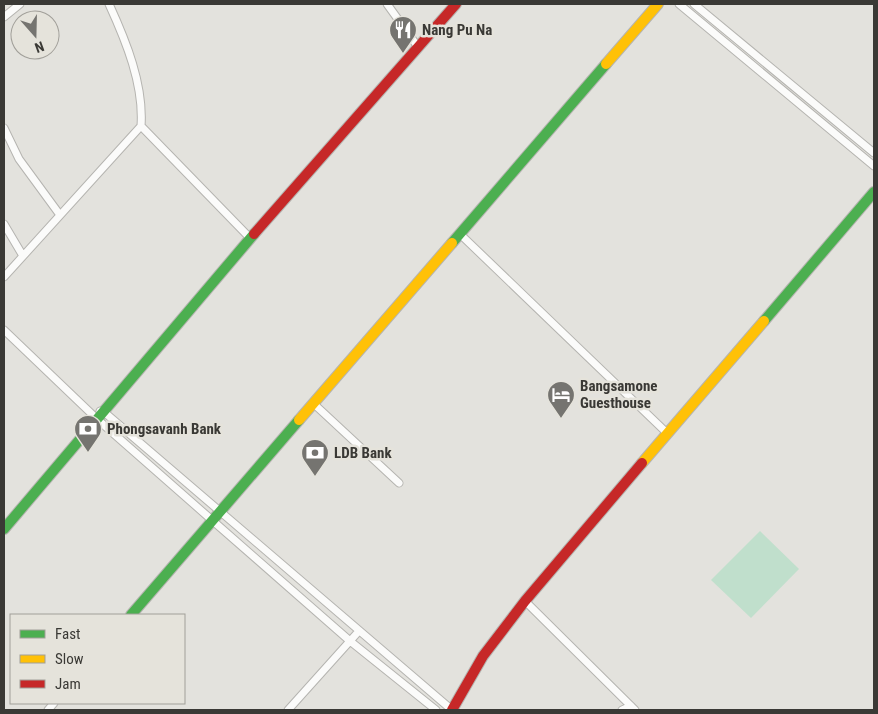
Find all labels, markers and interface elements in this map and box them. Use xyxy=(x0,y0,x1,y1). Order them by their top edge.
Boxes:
north arrow xyxy=(10,10,60,60)
restaurant icon: Nang Pu Na xyxy=(388,15,418,54)
place label: Nang Pu Na xyxy=(422,21,492,39)
text: N xyxy=(33,38,46,56)
place label: Bangsamone Guesthouse xyxy=(580,377,657,412)
hotel icon: Bangsamone Guesthouse xyxy=(546,380,576,419)
bank icon: Phongsavanh Bank xyxy=(73,414,103,453)
place label: Phongsavanh Bank xyxy=(107,420,222,438)
bank icon: LDB Bank xyxy=(300,438,330,477)
place label: LDB Bank xyxy=(334,444,392,462)
legend xyxy=(10,614,185,704)
text: Fast xyxy=(55,625,80,643)
text: Slow xyxy=(55,650,84,668)
text: Jam xyxy=(55,675,81,693)

